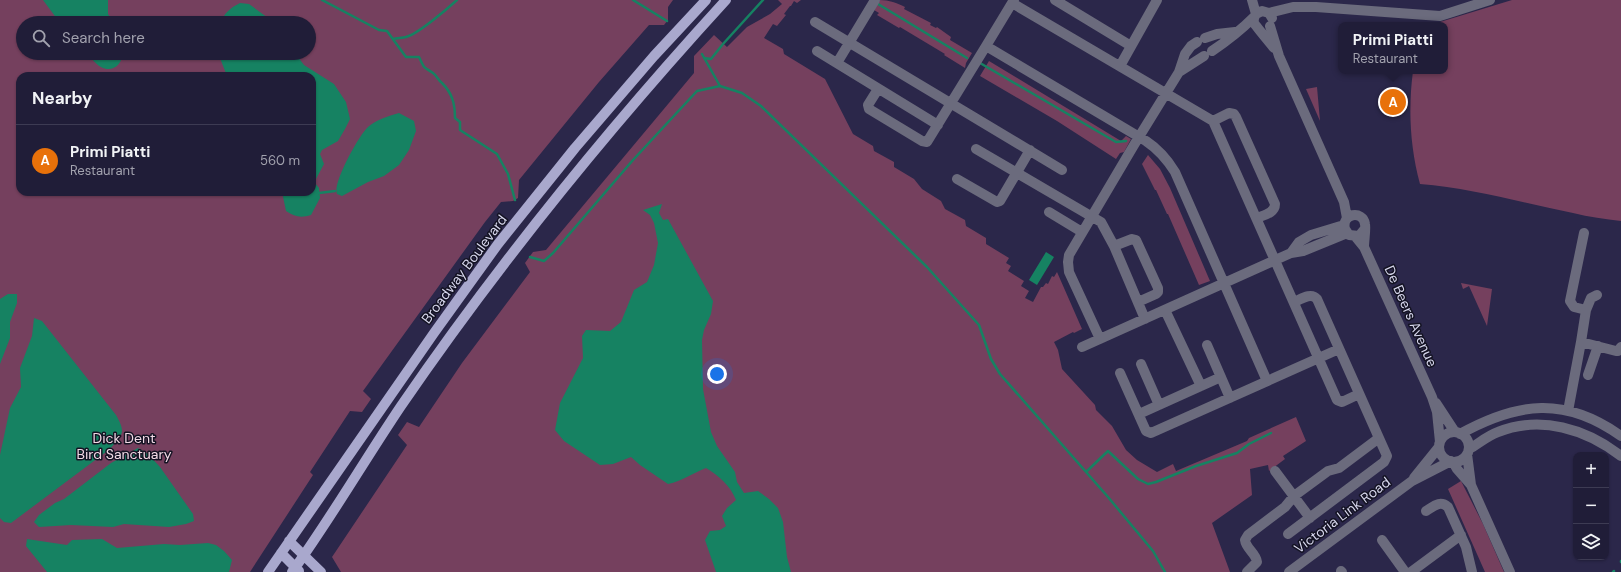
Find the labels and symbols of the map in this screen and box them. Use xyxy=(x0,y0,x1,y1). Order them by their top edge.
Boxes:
pin: A xyxy=(1380,87,1406,117)
street label: Broadway Boulevard xyxy=(417,211,511,327)
street label: De Beers Avenue xyxy=(1381,262,1441,370)
your location xyxy=(707,364,727,384)
park label: Dick Dent Bird Sanctuary xyxy=(77,429,172,463)
street label: Victoria Link Road xyxy=(1290,473,1394,557)

